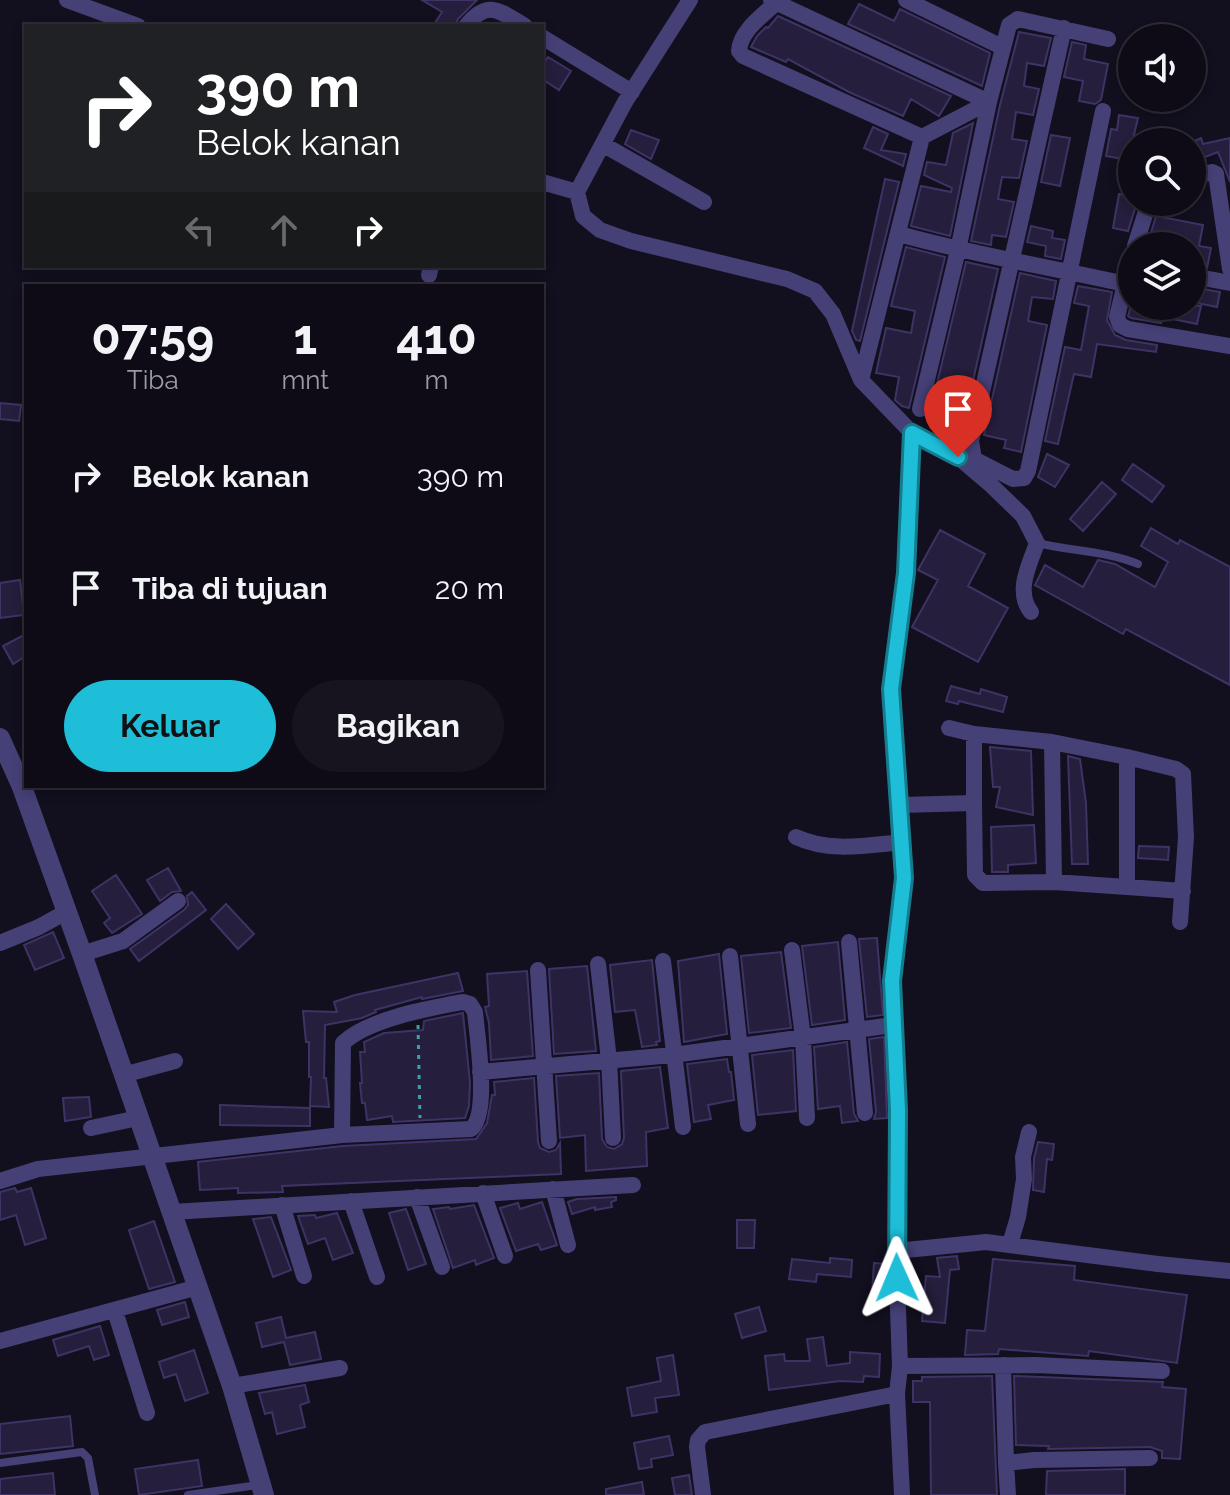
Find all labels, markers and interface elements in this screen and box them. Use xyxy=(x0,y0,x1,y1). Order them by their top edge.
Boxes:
map controls xyxy=(1118,24,1206,320)
button: sound xyxy=(1118,24,1206,112)
text: 390 m xyxy=(196,54,360,120)
icon: right xyxy=(64,56,168,160)
text: Belok kanan xyxy=(196,121,401,163)
button: search xyxy=(1118,128,1206,216)
icon: left xyxy=(178,208,222,252)
icon: ahead xyxy=(262,208,306,252)
icon: right xyxy=(346,208,390,252)
button: layers xyxy=(1118,232,1206,320)
text: 07:59 xyxy=(91,309,214,365)
text: 1 xyxy=(293,309,317,365)
text: 410 xyxy=(396,309,477,365)
text: Tiba xyxy=(127,365,179,395)
text: mnt xyxy=(281,365,329,395)
text: m xyxy=(425,365,448,395)
pin xyxy=(924,375,992,457)
icon: arrive xyxy=(936,387,980,431)
icon: right xyxy=(64,454,108,498)
text: Belok kanan xyxy=(132,459,309,494)
text: 390 m xyxy=(417,459,504,494)
icon: arrive xyxy=(64,566,108,610)
text: Tiba di tujuan xyxy=(132,571,328,606)
text: 20 m xyxy=(435,571,504,606)
button: Keluar xyxy=(64,680,276,772)
button: Bagikan xyxy=(292,680,504,772)
position arrow xyxy=(855,1236,939,1320)

